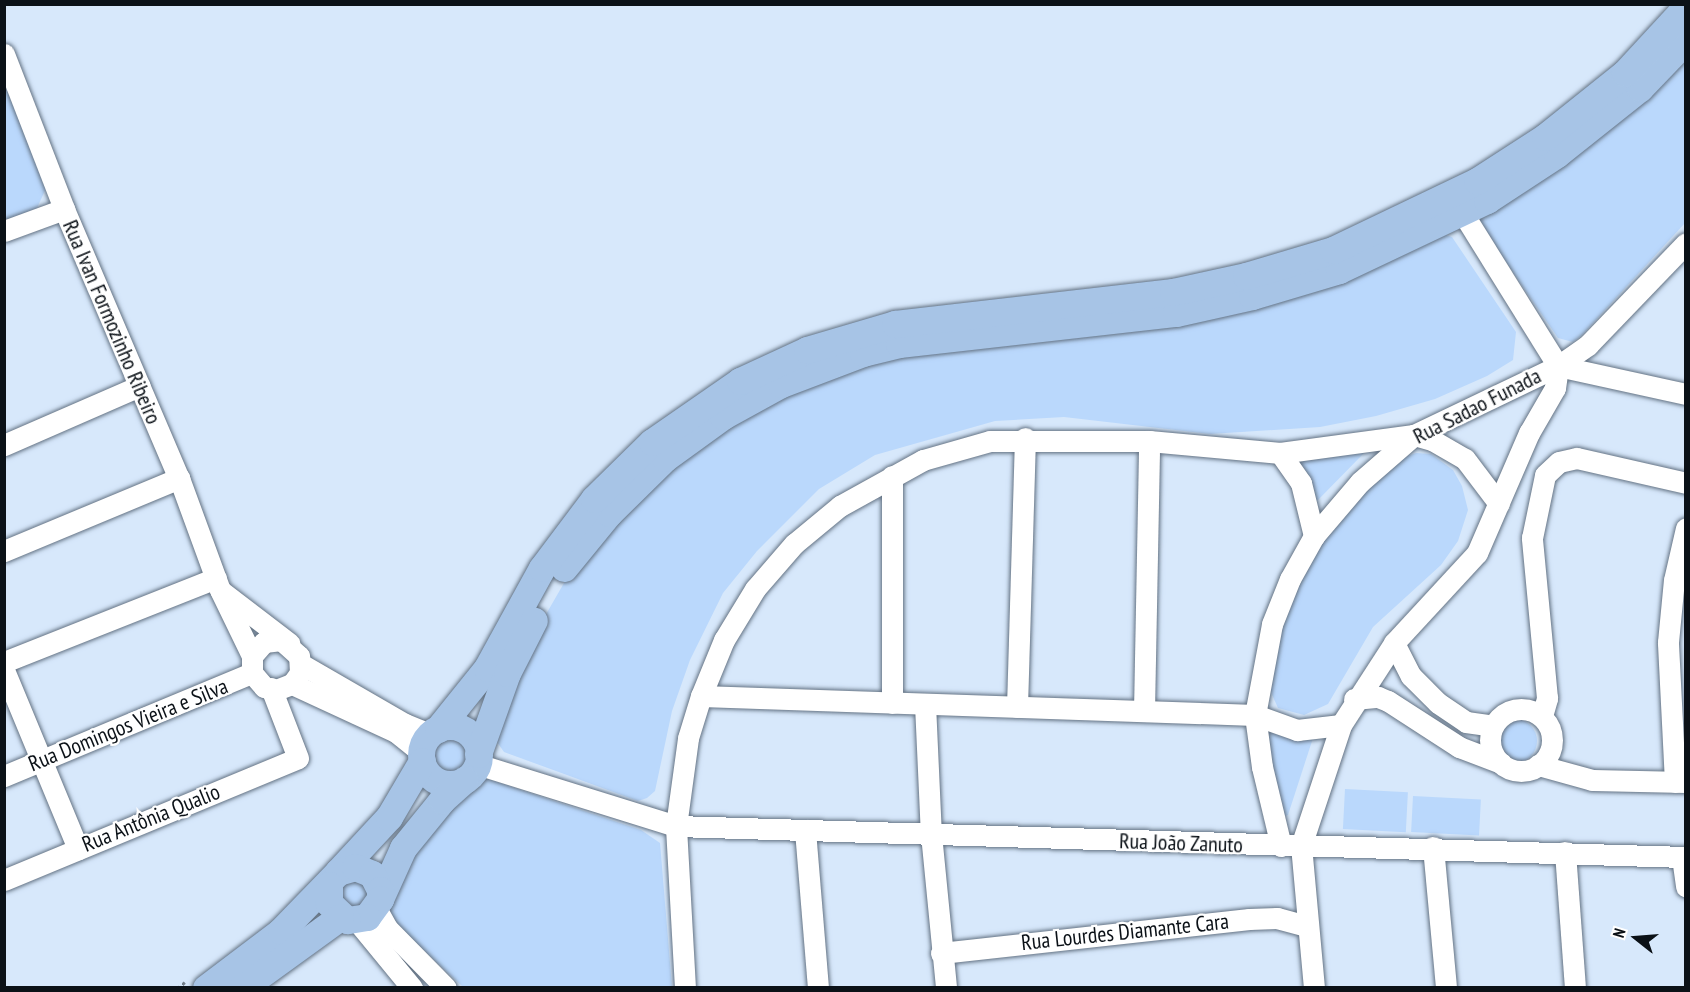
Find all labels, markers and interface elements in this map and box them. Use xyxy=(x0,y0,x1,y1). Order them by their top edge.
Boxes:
street label: Rua Ivan Formozinho Ribeiro xyxy=(57,216,167,428)
street label: Rua Sadao Funada xyxy=(1409,363,1545,449)
street label: Rua Domingos Vieira e Silva xyxy=(24,673,232,777)
street label: Rua Antônia Qualio xyxy=(78,778,224,858)
street label: Rua João Zanuto xyxy=(1119,828,1243,858)
street label: Rua Lourdes Diamante Cara xyxy=(1020,908,1230,956)
north arrow xyxy=(1606,908,1666,968)
text: N xyxy=(1608,926,1630,940)

